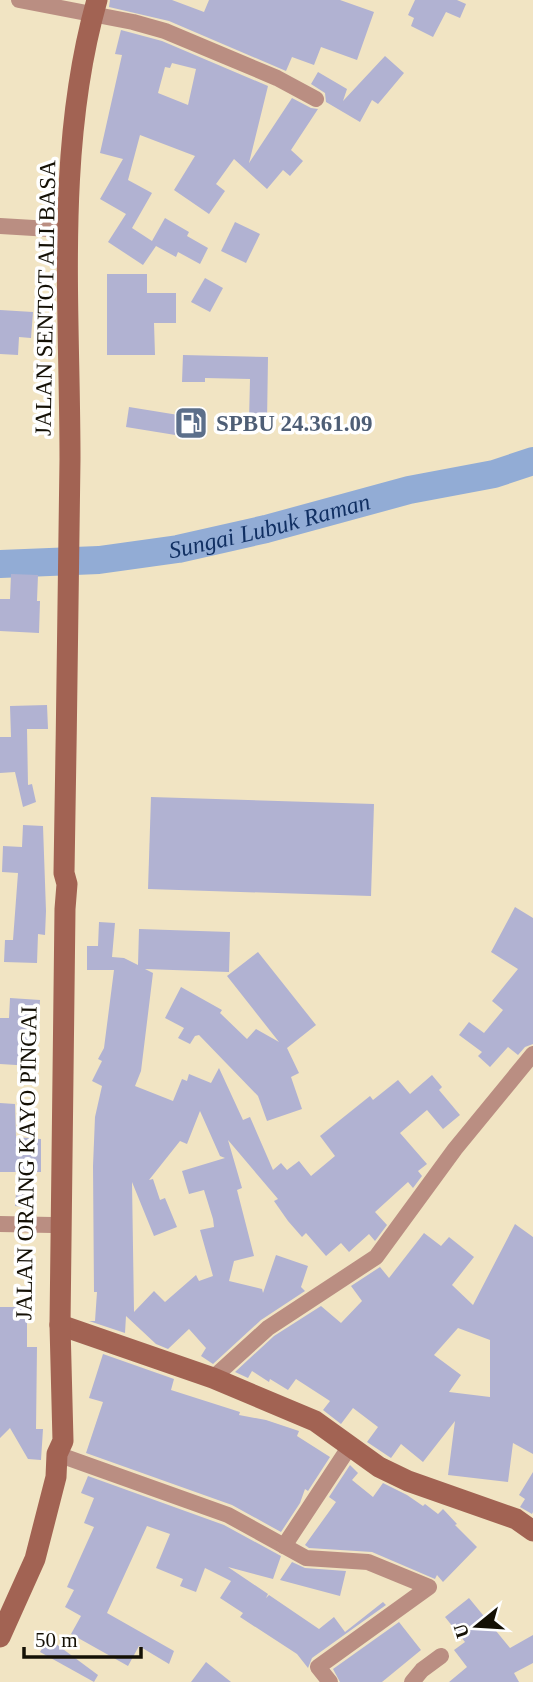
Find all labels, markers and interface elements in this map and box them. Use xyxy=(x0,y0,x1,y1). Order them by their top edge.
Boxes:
street label: JALAN SENTOT ALI BASA xyxy=(31,160,60,436)
fuel station icon: SPBU 24.361.09 xyxy=(172,404,210,442)
place label: SPBU 24.361.09 xyxy=(216,411,373,436)
water label: Sungai Lubuk Raman xyxy=(167,488,373,563)
street label: JALAN ORANG KAYO PINGAI xyxy=(11,1006,42,1320)
north arrow xyxy=(442,1591,512,1661)
scale bar xyxy=(24,1616,142,1660)
text: U xyxy=(449,1621,473,1641)
text: 50 m xyxy=(35,1628,78,1652)

